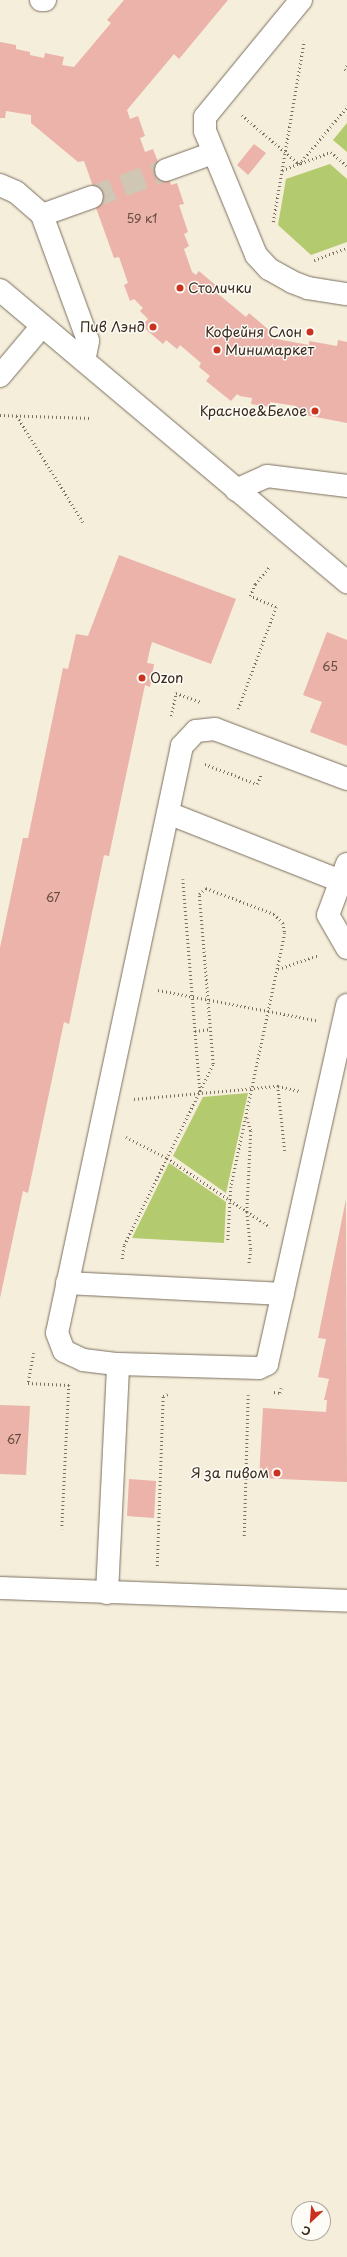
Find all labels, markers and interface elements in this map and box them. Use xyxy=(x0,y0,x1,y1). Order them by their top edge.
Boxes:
house number: 59 к1 xyxy=(126,212,158,226)
place label: Столички xyxy=(188,280,252,296)
marker: Столички xyxy=(175,283,185,293)
place label: Пив Лэнд xyxy=(79,319,145,335)
marker: Пив Лэнд xyxy=(148,322,158,332)
place label: Кофейня Слон xyxy=(204,324,302,340)
marker: Кофейня Слон xyxy=(305,327,315,337)
place label: Минимаркет xyxy=(225,342,314,358)
marker: Минимаркет xyxy=(212,345,222,355)
place label: Красное&Белое xyxy=(200,403,307,419)
marker: Красное&Белое xyxy=(310,406,320,416)
house number: 65 xyxy=(322,660,338,674)
place label: Ozon xyxy=(150,670,183,686)
marker: Ozon xyxy=(137,673,147,683)
house number: 67 xyxy=(46,891,60,905)
house number: 67 xyxy=(7,1433,21,1447)
place label: Я за пивом xyxy=(190,1465,269,1481)
marker: Я за пивом xyxy=(272,1468,282,1478)
north arrow xyxy=(291,2201,331,2241)
text: С xyxy=(299,2222,313,2241)

